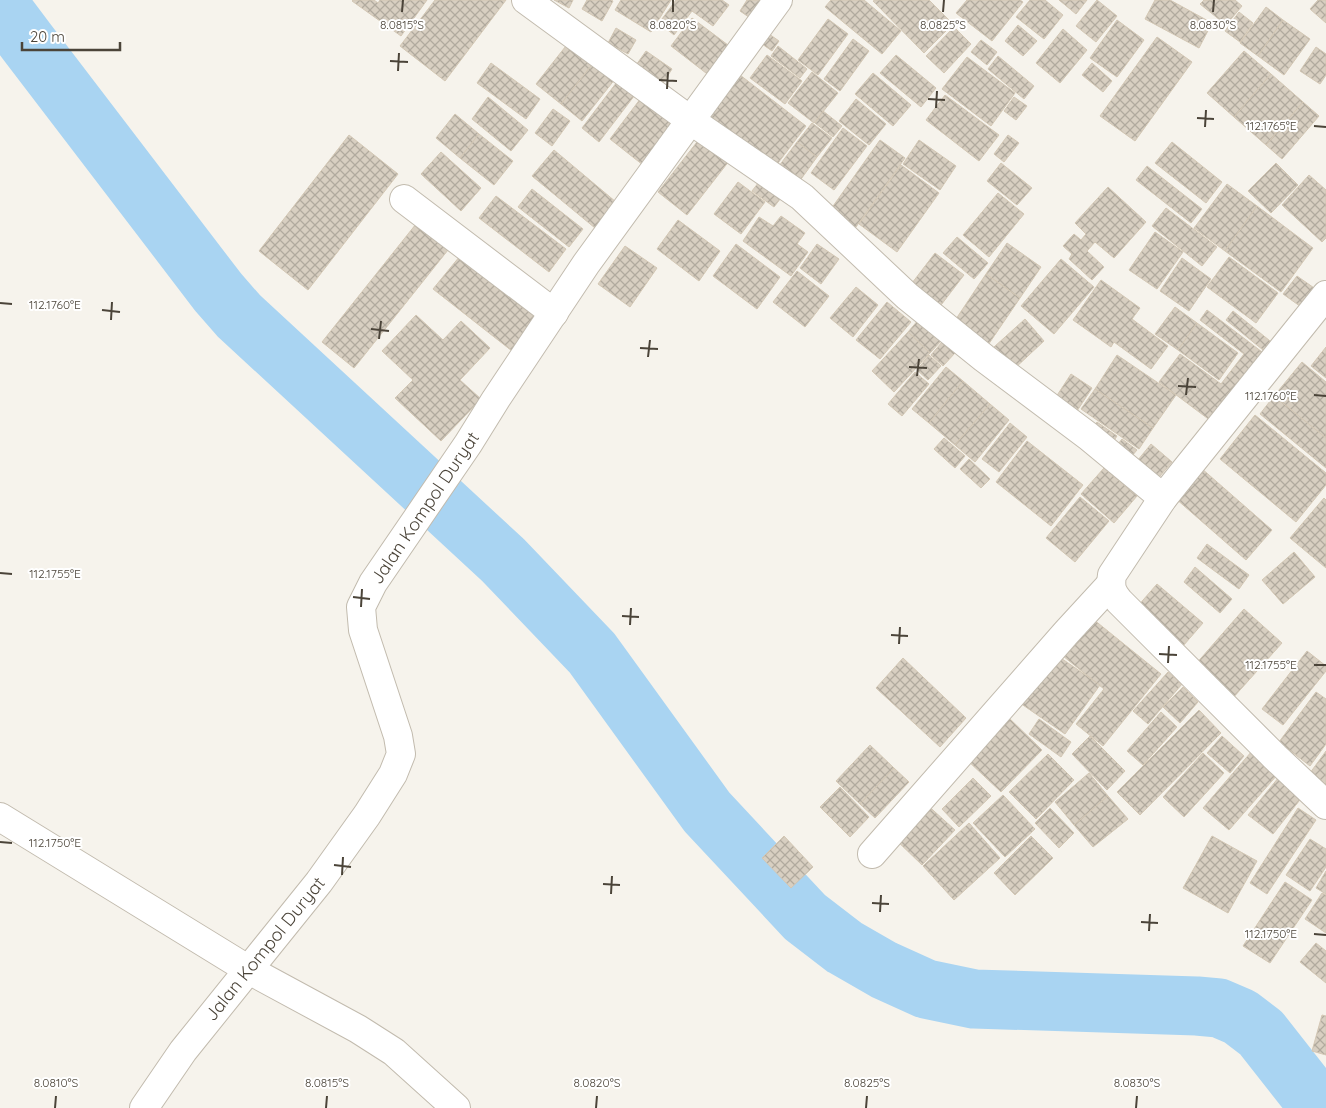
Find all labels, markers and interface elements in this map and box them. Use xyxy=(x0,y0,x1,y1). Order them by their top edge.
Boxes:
text: 8.0815°S xyxy=(380,17,424,32)
text: 8.0820°S xyxy=(650,17,697,32)
text: 8.0825°S xyxy=(920,17,966,32)
text: 8.0830°S xyxy=(1190,17,1236,32)
scale bar xyxy=(22,20,120,52)
text: 20 m xyxy=(30,27,65,46)
text: 112.1765°E xyxy=(1245,118,1297,133)
text: 112.1760°E xyxy=(29,297,81,312)
text: 112.1760°E xyxy=(1245,388,1297,403)
street label: Jalan Kompol Duryat xyxy=(365,427,484,588)
text: 112.1755°E xyxy=(29,566,81,581)
text: 112.1755°E xyxy=(1245,657,1297,672)
text: 112.1750°E xyxy=(29,835,81,850)
street label: Jalan Kompol Duryat xyxy=(199,872,330,1025)
text: 112.1750°E xyxy=(1245,926,1297,941)
text: 8.0810°S xyxy=(34,1075,79,1090)
text: 8.0815°S xyxy=(305,1075,349,1090)
text: 8.0820°S xyxy=(574,1075,621,1090)
text: 8.0825°S xyxy=(844,1075,890,1090)
text: 8.0830°S xyxy=(1114,1075,1160,1090)

